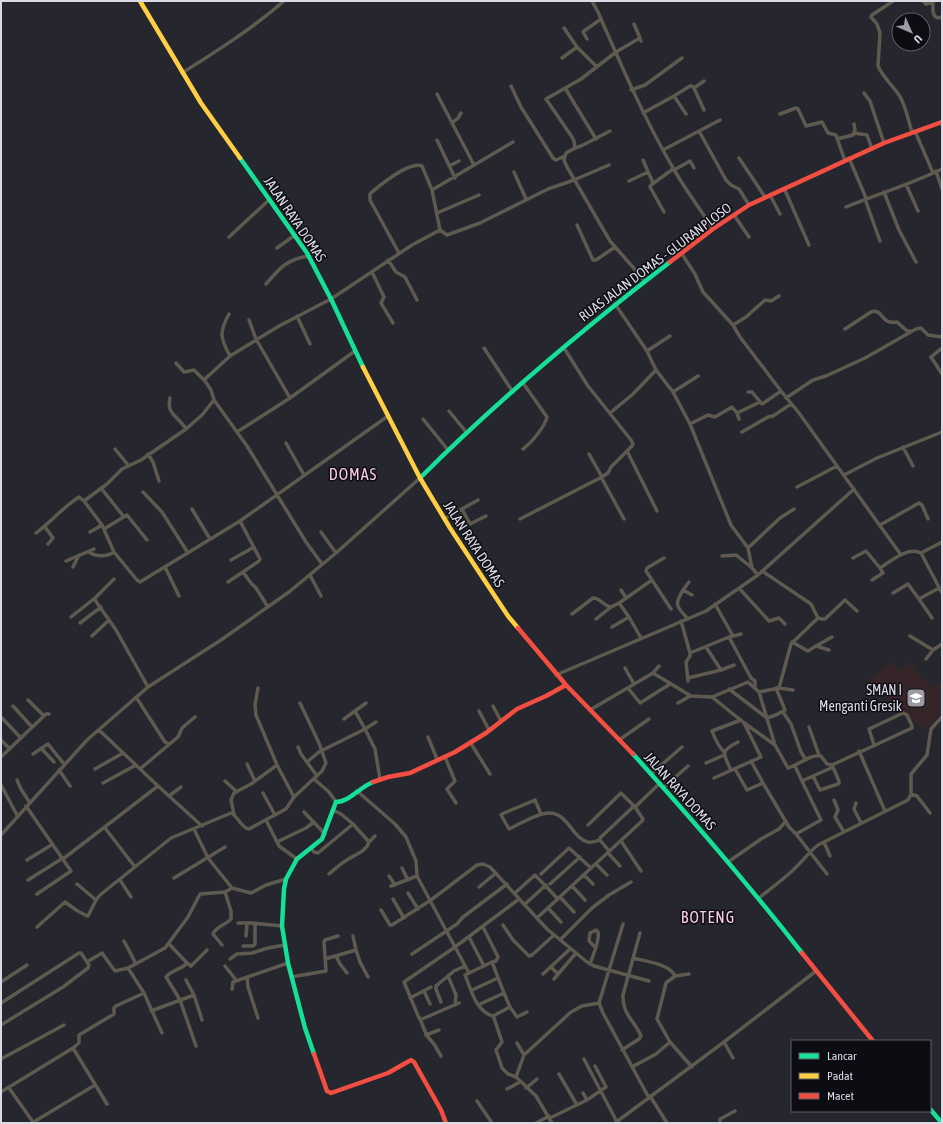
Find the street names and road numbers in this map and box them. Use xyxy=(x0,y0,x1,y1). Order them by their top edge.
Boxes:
street label: JALAN RAYA DOMAS xyxy=(261,173,329,265)
street label: RUAS JALAN DOMAS - GLURANPLOSO xyxy=(576,199,734,325)
street label: JALAN RAYA DOMAS xyxy=(440,498,508,590)
street label: JALAN RAYA DOMAS xyxy=(641,749,719,833)

